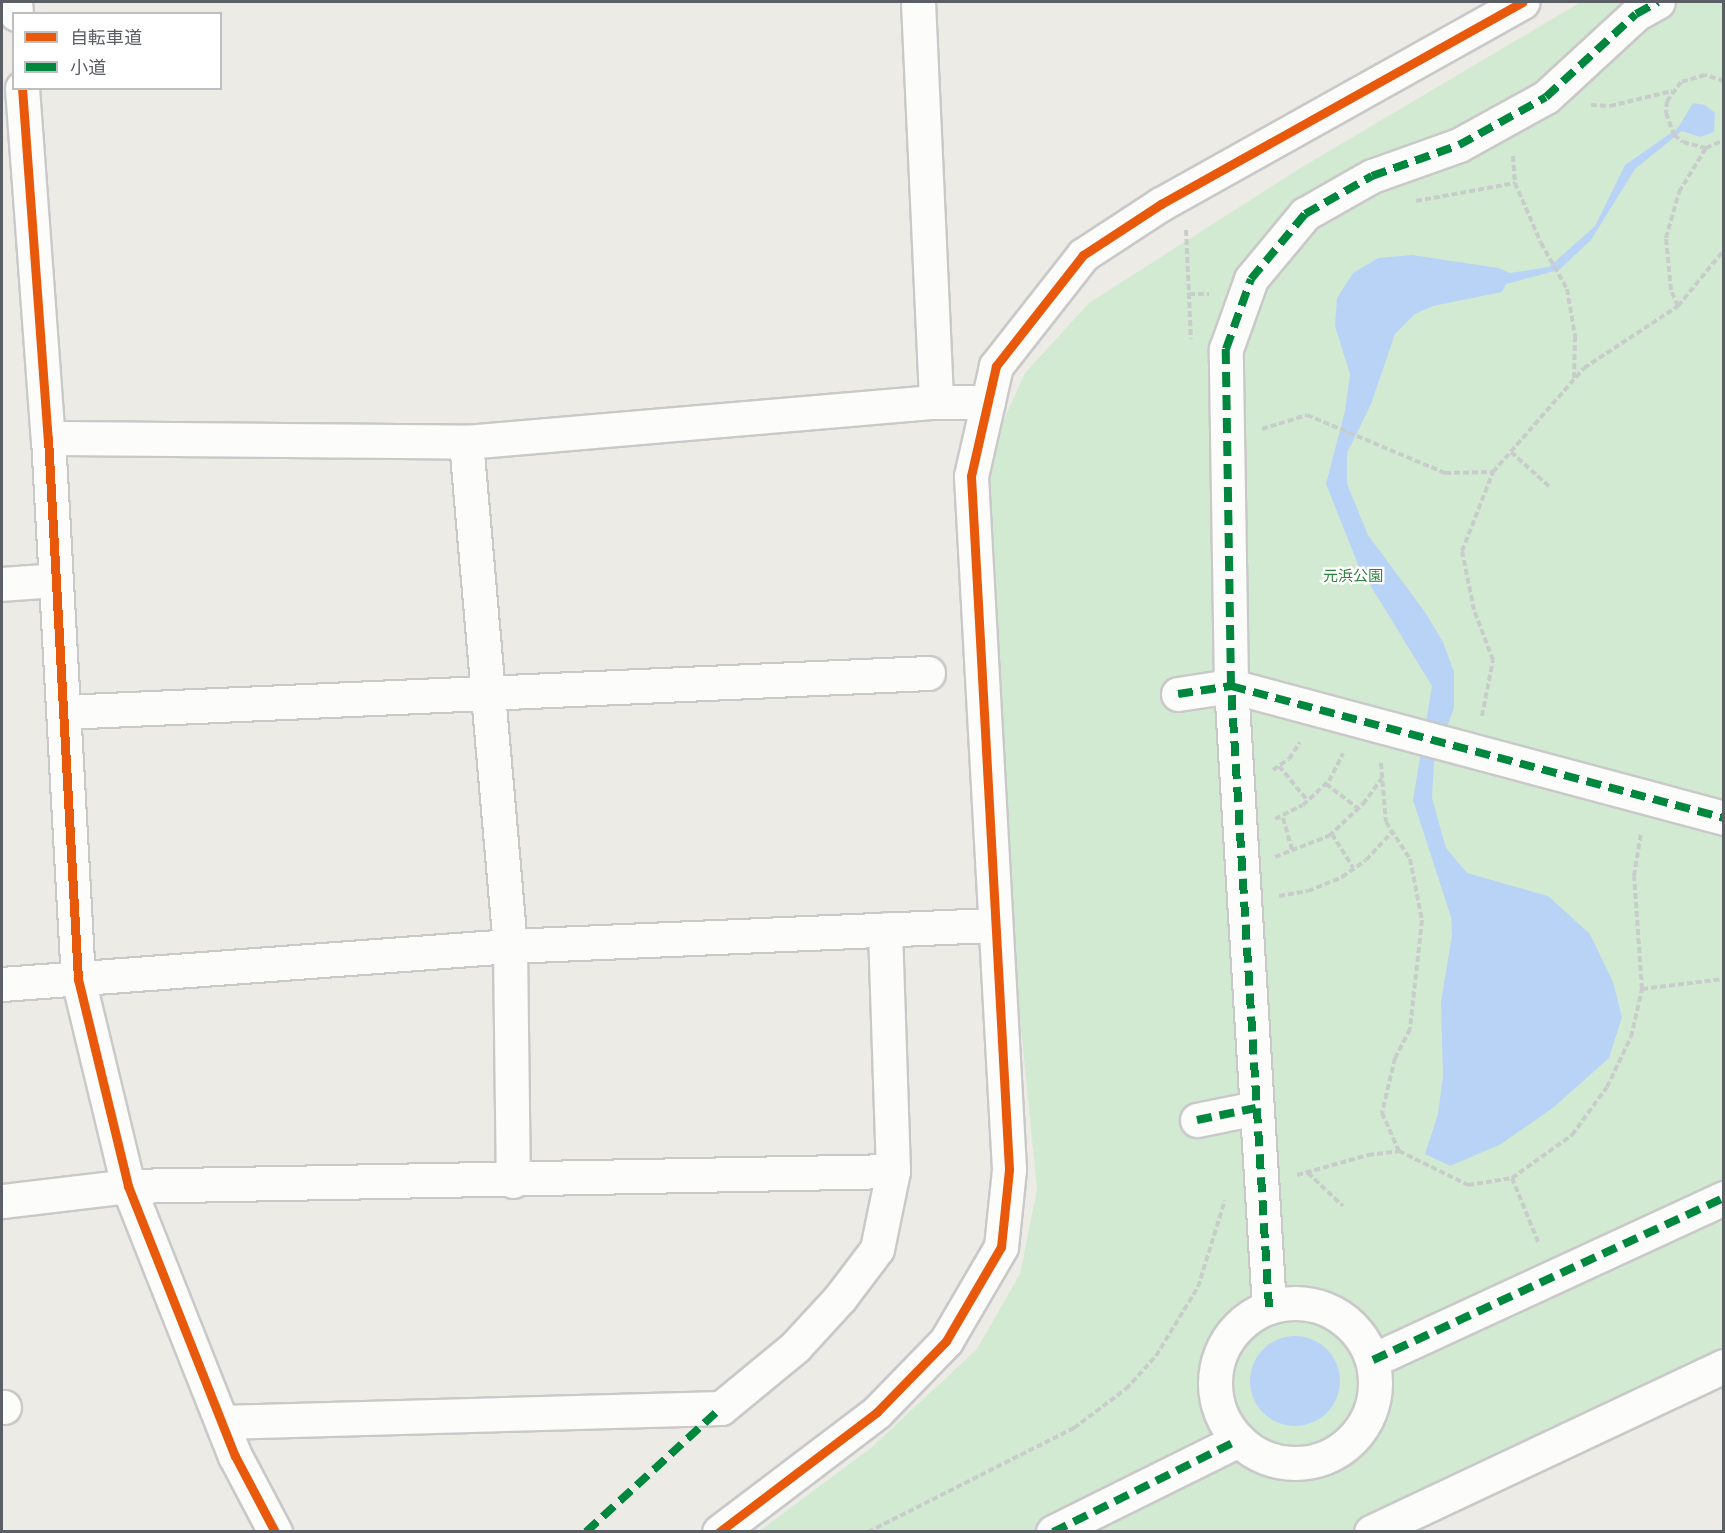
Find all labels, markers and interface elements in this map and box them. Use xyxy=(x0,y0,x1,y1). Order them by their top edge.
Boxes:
legend xyxy=(12,12,222,90)
text: 自転車道 xyxy=(70,26,142,51)
text: 小道 xyxy=(70,56,106,81)
park label: 元浜公園 xyxy=(1323,568,1383,586)

